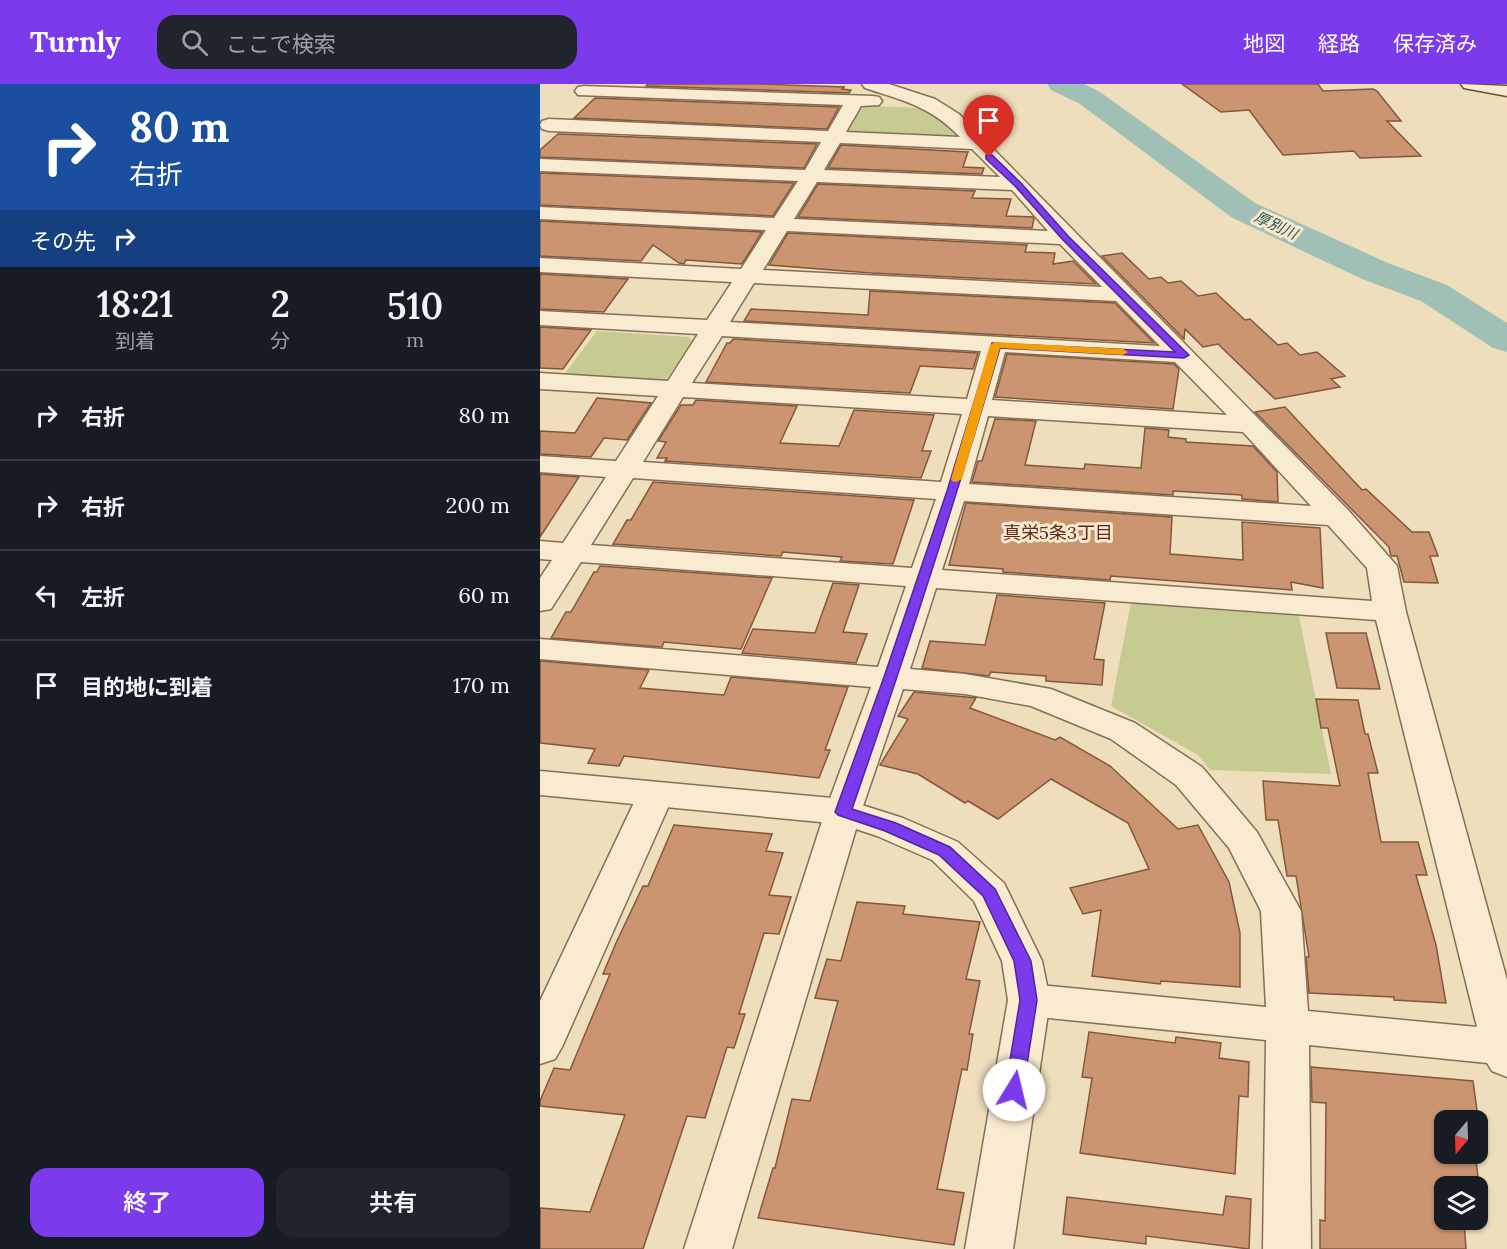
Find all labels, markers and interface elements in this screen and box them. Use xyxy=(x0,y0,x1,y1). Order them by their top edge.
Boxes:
search box xyxy=(157,15,577,69)
text: Turnly xyxy=(30,24,121,60)
icon: search xyxy=(178,26,211,59)
text: ここで検索 xyxy=(226,30,336,58)
text: 地図 xyxy=(1243,30,1285,57)
text: 経路 xyxy=(1318,30,1360,57)
text: 保存済み xyxy=(1393,30,1477,57)
pin xyxy=(963,95,1014,157)
text: 80 m xyxy=(129,100,229,154)
icon: arrive xyxy=(972,104,1005,137)
icon: right xyxy=(30,108,108,186)
text: 右折 xyxy=(129,157,183,191)
water label: 厚別川 xyxy=(1252,207,1302,244)
icon: right xyxy=(108,222,141,255)
text: その先 xyxy=(30,227,96,255)
text: 18:21 xyxy=(97,281,174,327)
text: 2 xyxy=(271,281,290,327)
text: 510 xyxy=(387,283,443,329)
text: m xyxy=(406,327,424,352)
text: 到着 xyxy=(115,328,155,353)
text: 分 xyxy=(270,328,290,353)
icon: right xyxy=(30,399,63,432)
text: 80 m xyxy=(459,401,510,429)
text: 右折 xyxy=(81,403,125,431)
icon: right xyxy=(30,489,63,522)
text: 200 m xyxy=(445,491,510,519)
text: 右折 xyxy=(81,493,125,521)
district label: 真栄5条3丁目 xyxy=(1003,521,1113,544)
icon: left xyxy=(30,579,63,612)
text: 60 m xyxy=(458,581,510,609)
text: 左折 xyxy=(81,583,125,611)
icon: arrive xyxy=(30,669,63,702)
text: 170 m xyxy=(453,671,510,699)
text: 目的地に到着 xyxy=(81,673,213,701)
position arrow xyxy=(982,1058,1046,1122)
north arrow xyxy=(1434,1110,1488,1164)
map controls xyxy=(1434,1110,1488,1230)
button: 終了 xyxy=(30,1168,264,1237)
button: 共有 xyxy=(276,1168,510,1237)
button: layers xyxy=(1434,1176,1488,1230)

